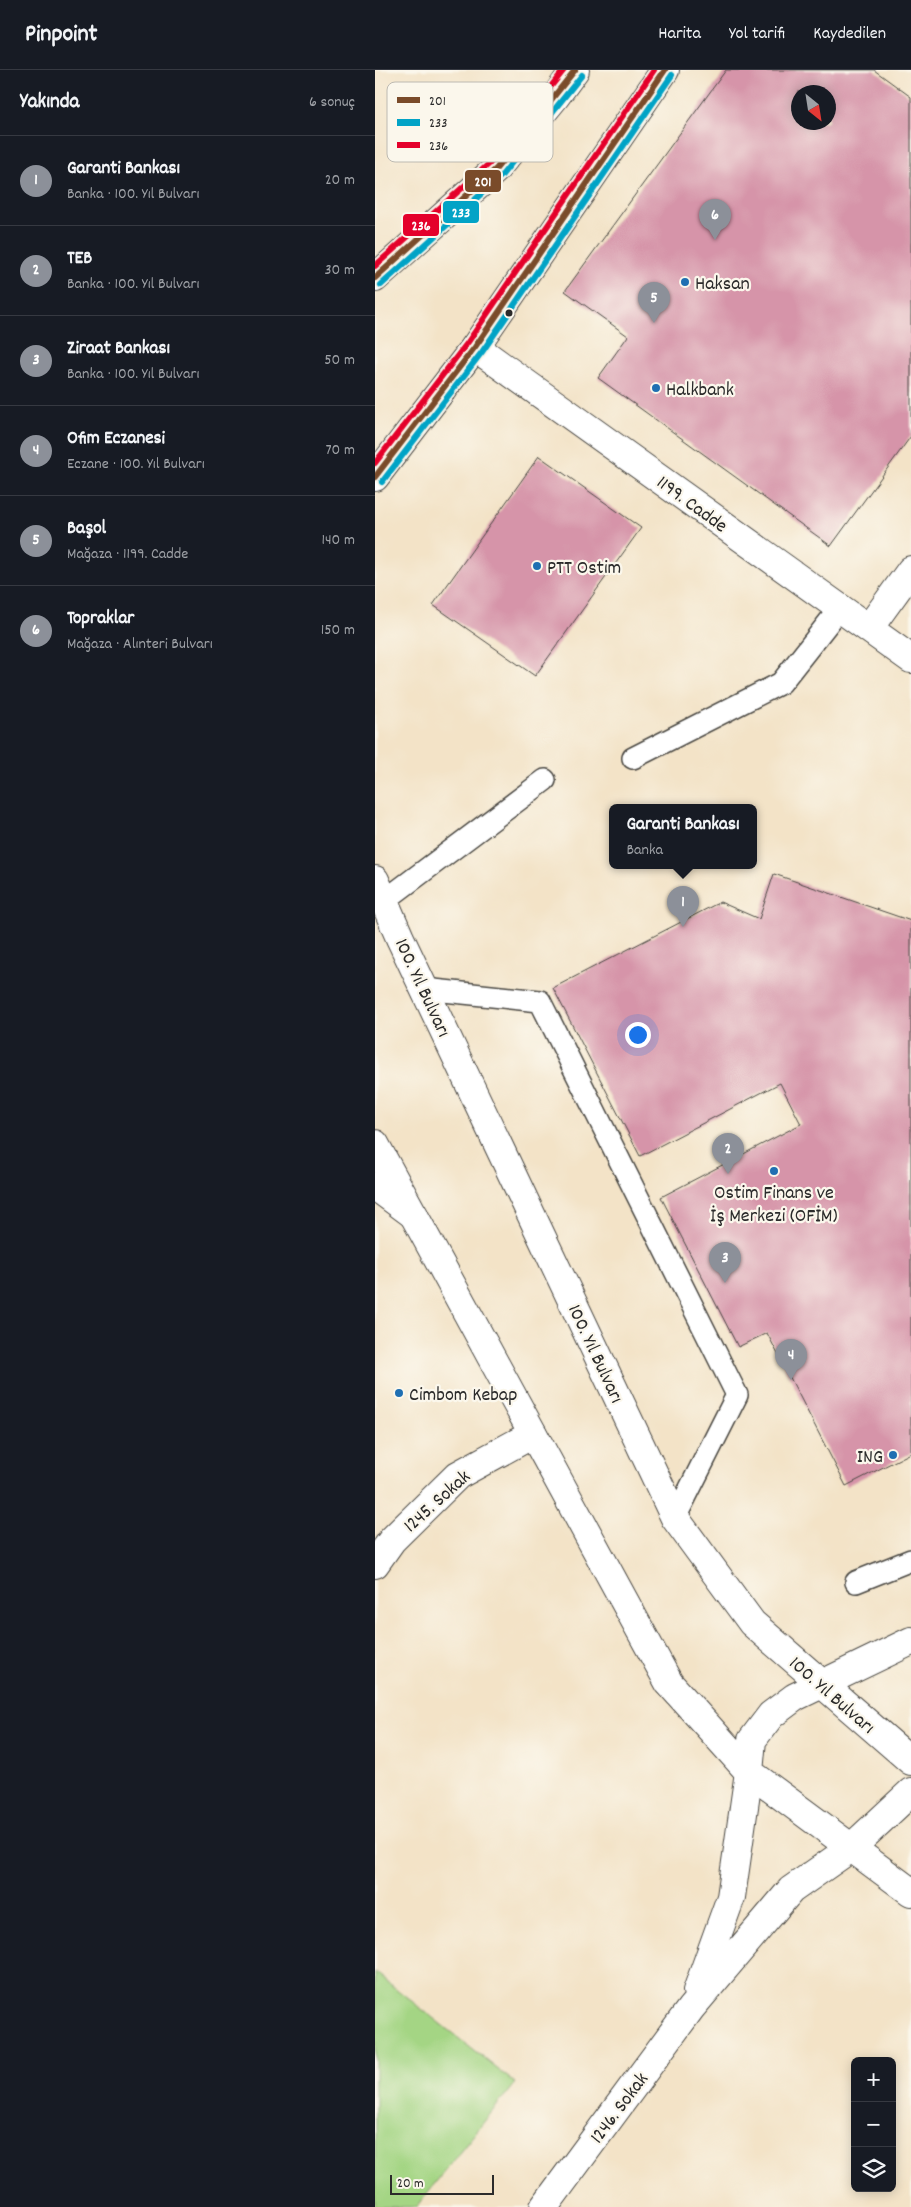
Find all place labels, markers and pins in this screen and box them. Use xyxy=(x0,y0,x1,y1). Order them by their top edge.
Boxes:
pin: 6 xyxy=(699,199,731,240)
place label: Haksan xyxy=(695,271,750,299)
marker: Haksan xyxy=(679,276,691,288)
pin: 5 xyxy=(638,282,670,323)
unlabelled marker xyxy=(504,308,514,318)
place label: Halkbank xyxy=(666,377,734,405)
marker: Halkbank xyxy=(650,382,662,394)
place label: PTT Ostim xyxy=(547,555,621,583)
marker: PTT Ostim xyxy=(531,560,543,572)
pin: 1 xyxy=(667,886,699,927)
pin: 2 xyxy=(712,1133,744,1174)
marker: Ostim Finans ve İş Merkezi (OFİM) xyxy=(768,1165,780,1177)
place label: Ostim Finans ve İş Merkezi (OFİM) xyxy=(710,1180,838,1231)
pin: 3 xyxy=(709,1242,741,1283)
pin: 4 xyxy=(775,1339,807,1380)
place label: Cimbom Kebap xyxy=(409,1382,517,1410)
marker: Cimbom Kebap xyxy=(393,1387,405,1399)
place label: ING xyxy=(857,1444,883,1472)
marker: ING xyxy=(887,1449,899,1461)

